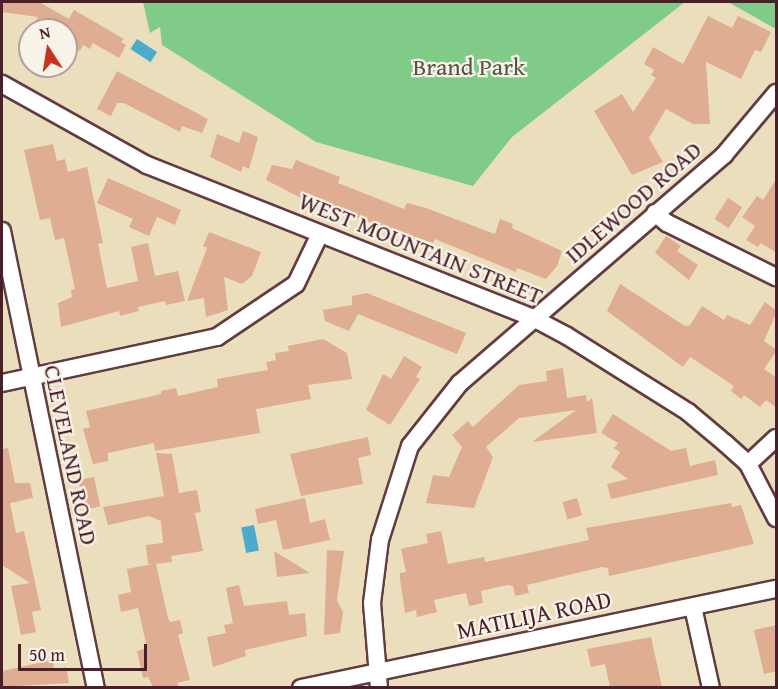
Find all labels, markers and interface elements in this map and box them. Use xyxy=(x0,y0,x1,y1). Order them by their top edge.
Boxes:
north arrow xyxy=(18,18,78,78)
text: N xyxy=(37,20,52,45)
park label: Brand Park xyxy=(413,53,525,81)
street label: IDLEWOOD ROAD xyxy=(559,135,707,269)
street label: WEST MOUNTAIN STREET xyxy=(295,186,547,310)
street label: CLEVELAND ROAD xyxy=(38,362,104,548)
street label: MATILIJA ROAD xyxy=(454,585,614,645)
scale bar xyxy=(21,632,150,670)
text: 50 m xyxy=(29,641,65,668)

